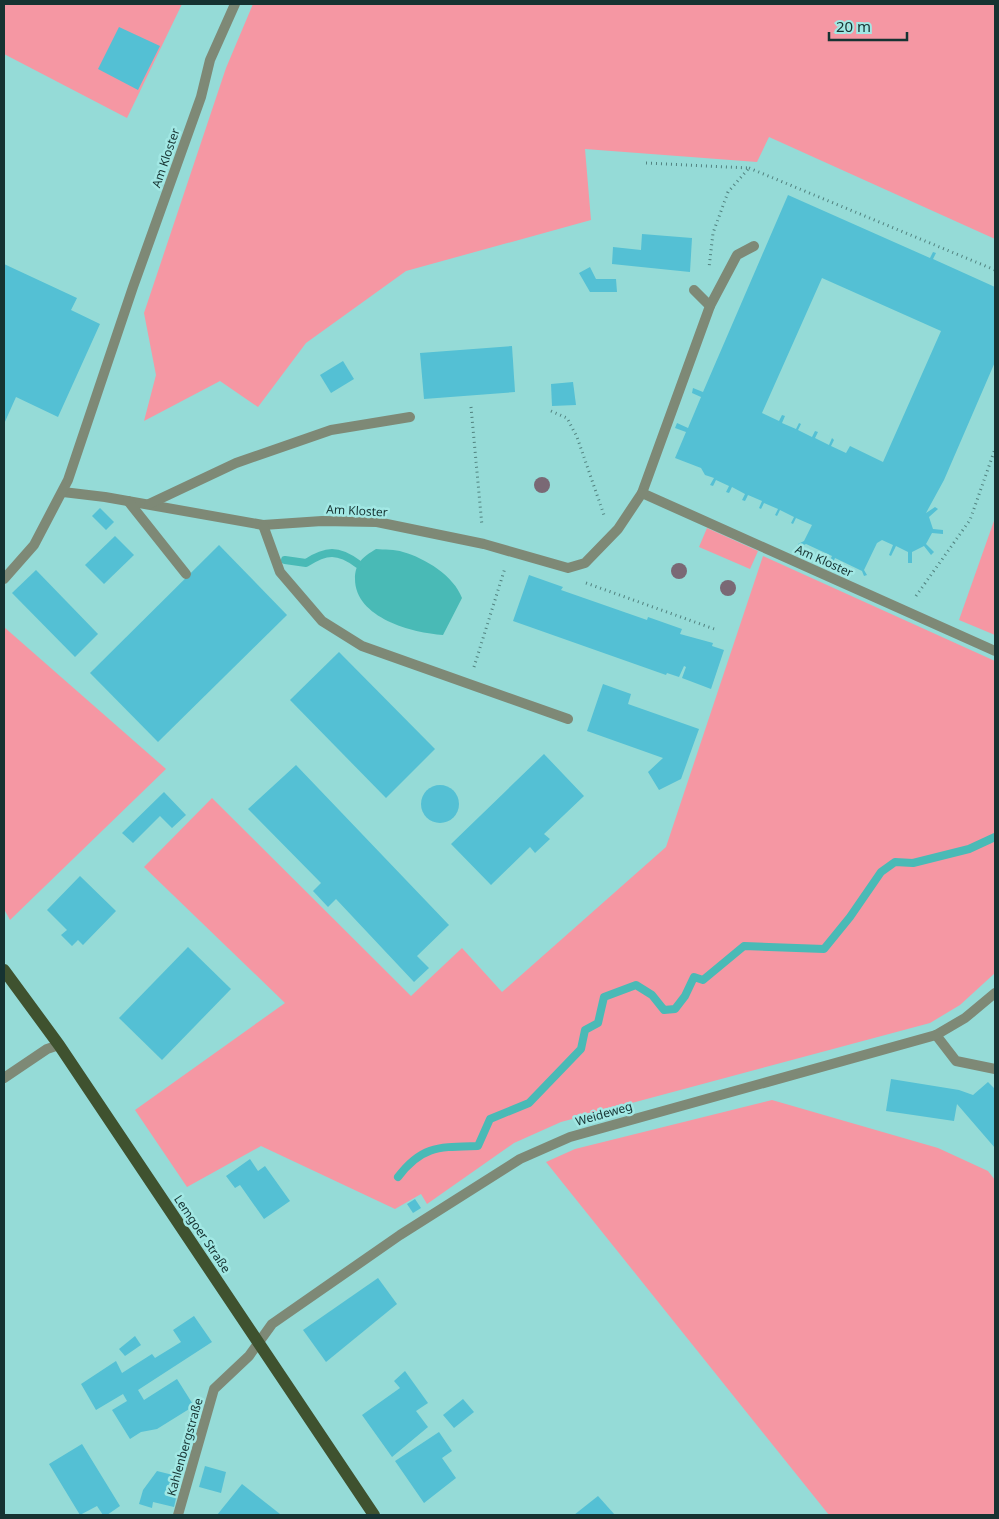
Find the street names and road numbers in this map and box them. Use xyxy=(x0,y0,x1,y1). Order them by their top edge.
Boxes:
street label: Am Kloster xyxy=(147,126,184,190)
street label: Am Kloster xyxy=(326,500,388,521)
street label: Am Kloster xyxy=(793,540,856,581)
street label: Weideweg xyxy=(574,1097,634,1130)
street label: Lemgoer Straße xyxy=(170,1191,235,1276)
street label: Kahlenbergstraße xyxy=(162,1396,207,1498)

